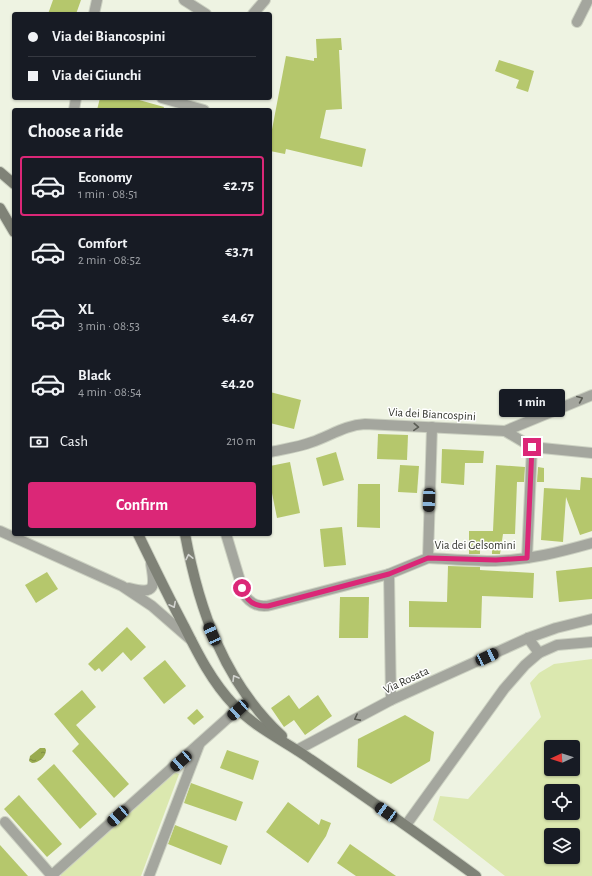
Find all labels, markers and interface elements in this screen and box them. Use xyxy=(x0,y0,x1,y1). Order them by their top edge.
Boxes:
text: Via dei Biancospini xyxy=(52,29,166,44)
text: Via dei Giunchi xyxy=(52,68,142,83)
text: Choose a ride xyxy=(28,123,123,141)
icon: car xyxy=(30,168,66,204)
text: Economy xyxy=(78,170,132,185)
text: €2.75 xyxy=(224,178,254,193)
text: 1 min · 08:51 xyxy=(78,188,138,201)
icon: car xyxy=(30,234,66,270)
text: Comfort xyxy=(78,236,127,251)
text: €3.71 xyxy=(225,244,254,259)
text: 2 min · 08:52 xyxy=(78,254,141,267)
icon: car xyxy=(30,300,66,336)
text: XL xyxy=(78,302,94,317)
text: €4.67 xyxy=(222,310,254,325)
text: 3 min · 08:53 xyxy=(78,320,140,333)
icon: car xyxy=(30,366,66,402)
text: Black xyxy=(78,368,111,383)
text: €4.20 xyxy=(221,376,254,391)
text: 4 min · 08:54 xyxy=(78,386,142,399)
callout: 1 min xyxy=(499,389,565,417)
text: 1 min xyxy=(518,396,546,409)
one-way arrow xyxy=(576,396,583,404)
street label: Via dei Biancospini xyxy=(388,406,476,422)
one-way arrow xyxy=(413,422,419,431)
icon: cash xyxy=(28,431,50,453)
text: Cash xyxy=(60,434,88,449)
text: 210 m xyxy=(226,435,256,448)
route end xyxy=(523,438,541,456)
button: Confirm xyxy=(28,482,256,528)
car xyxy=(423,488,435,512)
street label: Via dei Gelsomini xyxy=(434,539,516,551)
one-way arrow xyxy=(186,554,194,560)
route start xyxy=(233,579,251,597)
one-way arrow xyxy=(168,601,176,609)
car xyxy=(202,621,222,647)
car xyxy=(474,646,500,668)
street label: Via Rosata xyxy=(381,664,431,696)
one-way arrow xyxy=(233,675,240,682)
car xyxy=(225,698,251,722)
one-way arrow xyxy=(354,714,361,721)
north arrow xyxy=(544,740,580,776)
map controls xyxy=(544,740,580,864)
car xyxy=(168,749,194,773)
button: locate xyxy=(544,784,580,820)
car xyxy=(373,800,399,824)
car xyxy=(105,804,131,828)
button: layers xyxy=(544,828,580,864)

